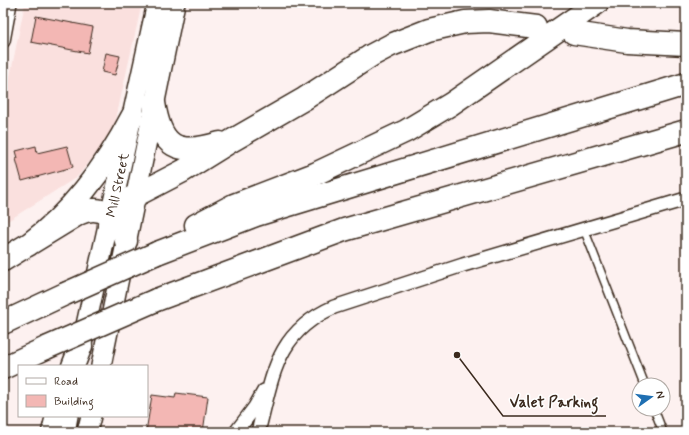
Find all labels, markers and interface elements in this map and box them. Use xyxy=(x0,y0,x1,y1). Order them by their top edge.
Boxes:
street label: Mill Street xyxy=(102,151,134,219)
legend xyxy=(18,365,148,417)
text: Road xyxy=(54,374,78,390)
north arrow xyxy=(631,377,671,417)
callout: Valet Parking xyxy=(503,389,606,416)
text: N xyxy=(652,390,667,400)
text: Valet Parking xyxy=(510,393,598,415)
text: Building xyxy=(54,394,94,411)

